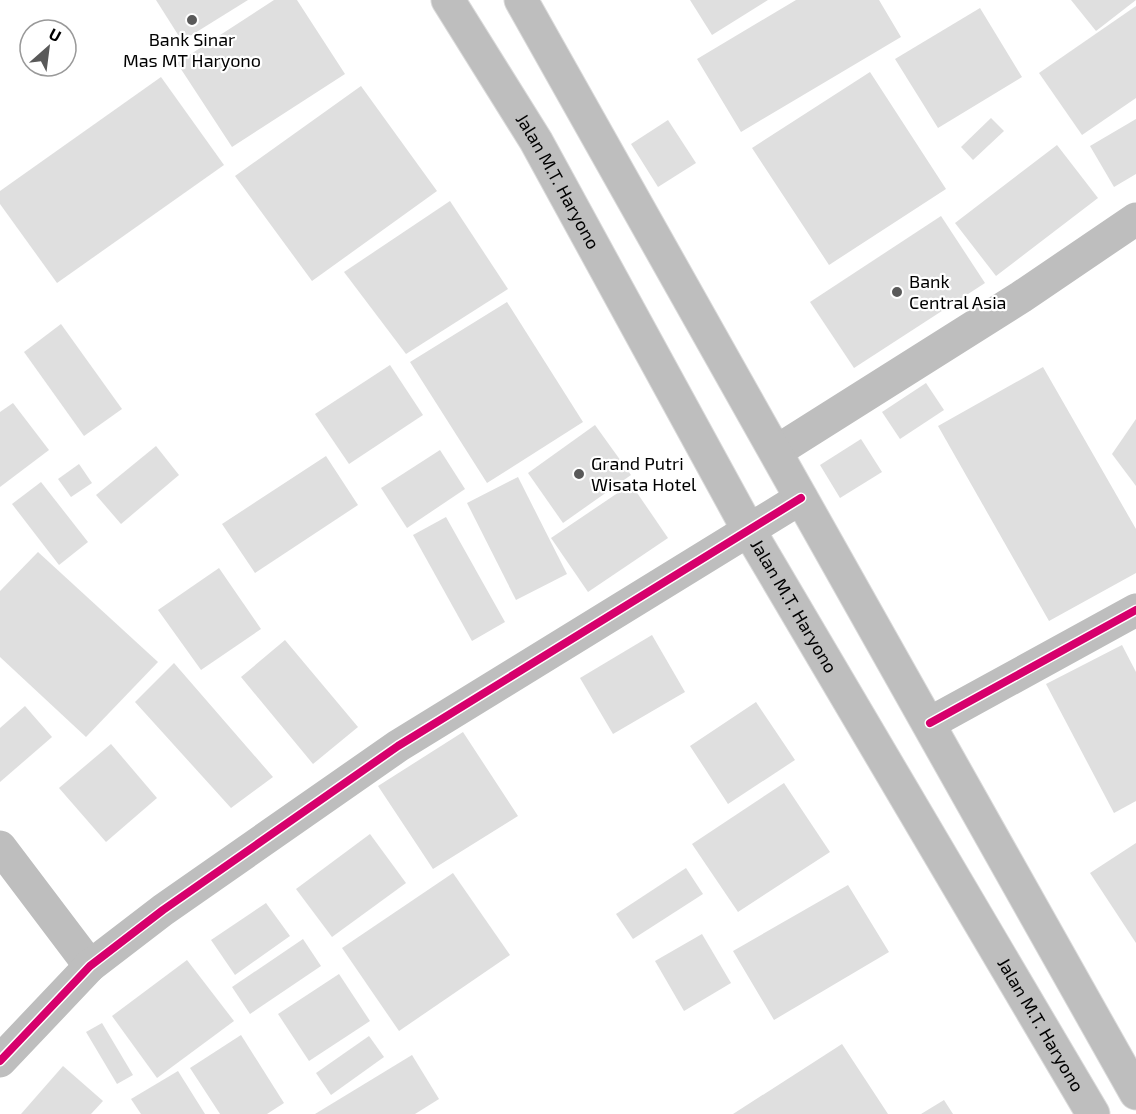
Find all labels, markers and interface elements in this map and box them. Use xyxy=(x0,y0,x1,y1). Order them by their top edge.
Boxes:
marker: Bank Sinar Mas MT Haryono xyxy=(185,13,199,27)
north arrow xyxy=(18,18,78,78)
text: U xyxy=(46,23,65,45)
place label: Bank Sinar Mas MT Haryono xyxy=(123,28,261,71)
street label: Jalan M.T. Haryono xyxy=(512,109,605,253)
place label: Bank Central Asia xyxy=(909,270,1007,313)
marker: Bank Central Asia xyxy=(890,285,904,299)
place label: Grand Putri Wisata Hotel xyxy=(591,452,697,495)
marker: Grand Putri Wisata Hotel xyxy=(572,467,586,481)
street label: Jalan M.T. Haryono xyxy=(746,535,842,677)
street label: Jalan M.T. Haryono xyxy=(993,953,1089,1095)

